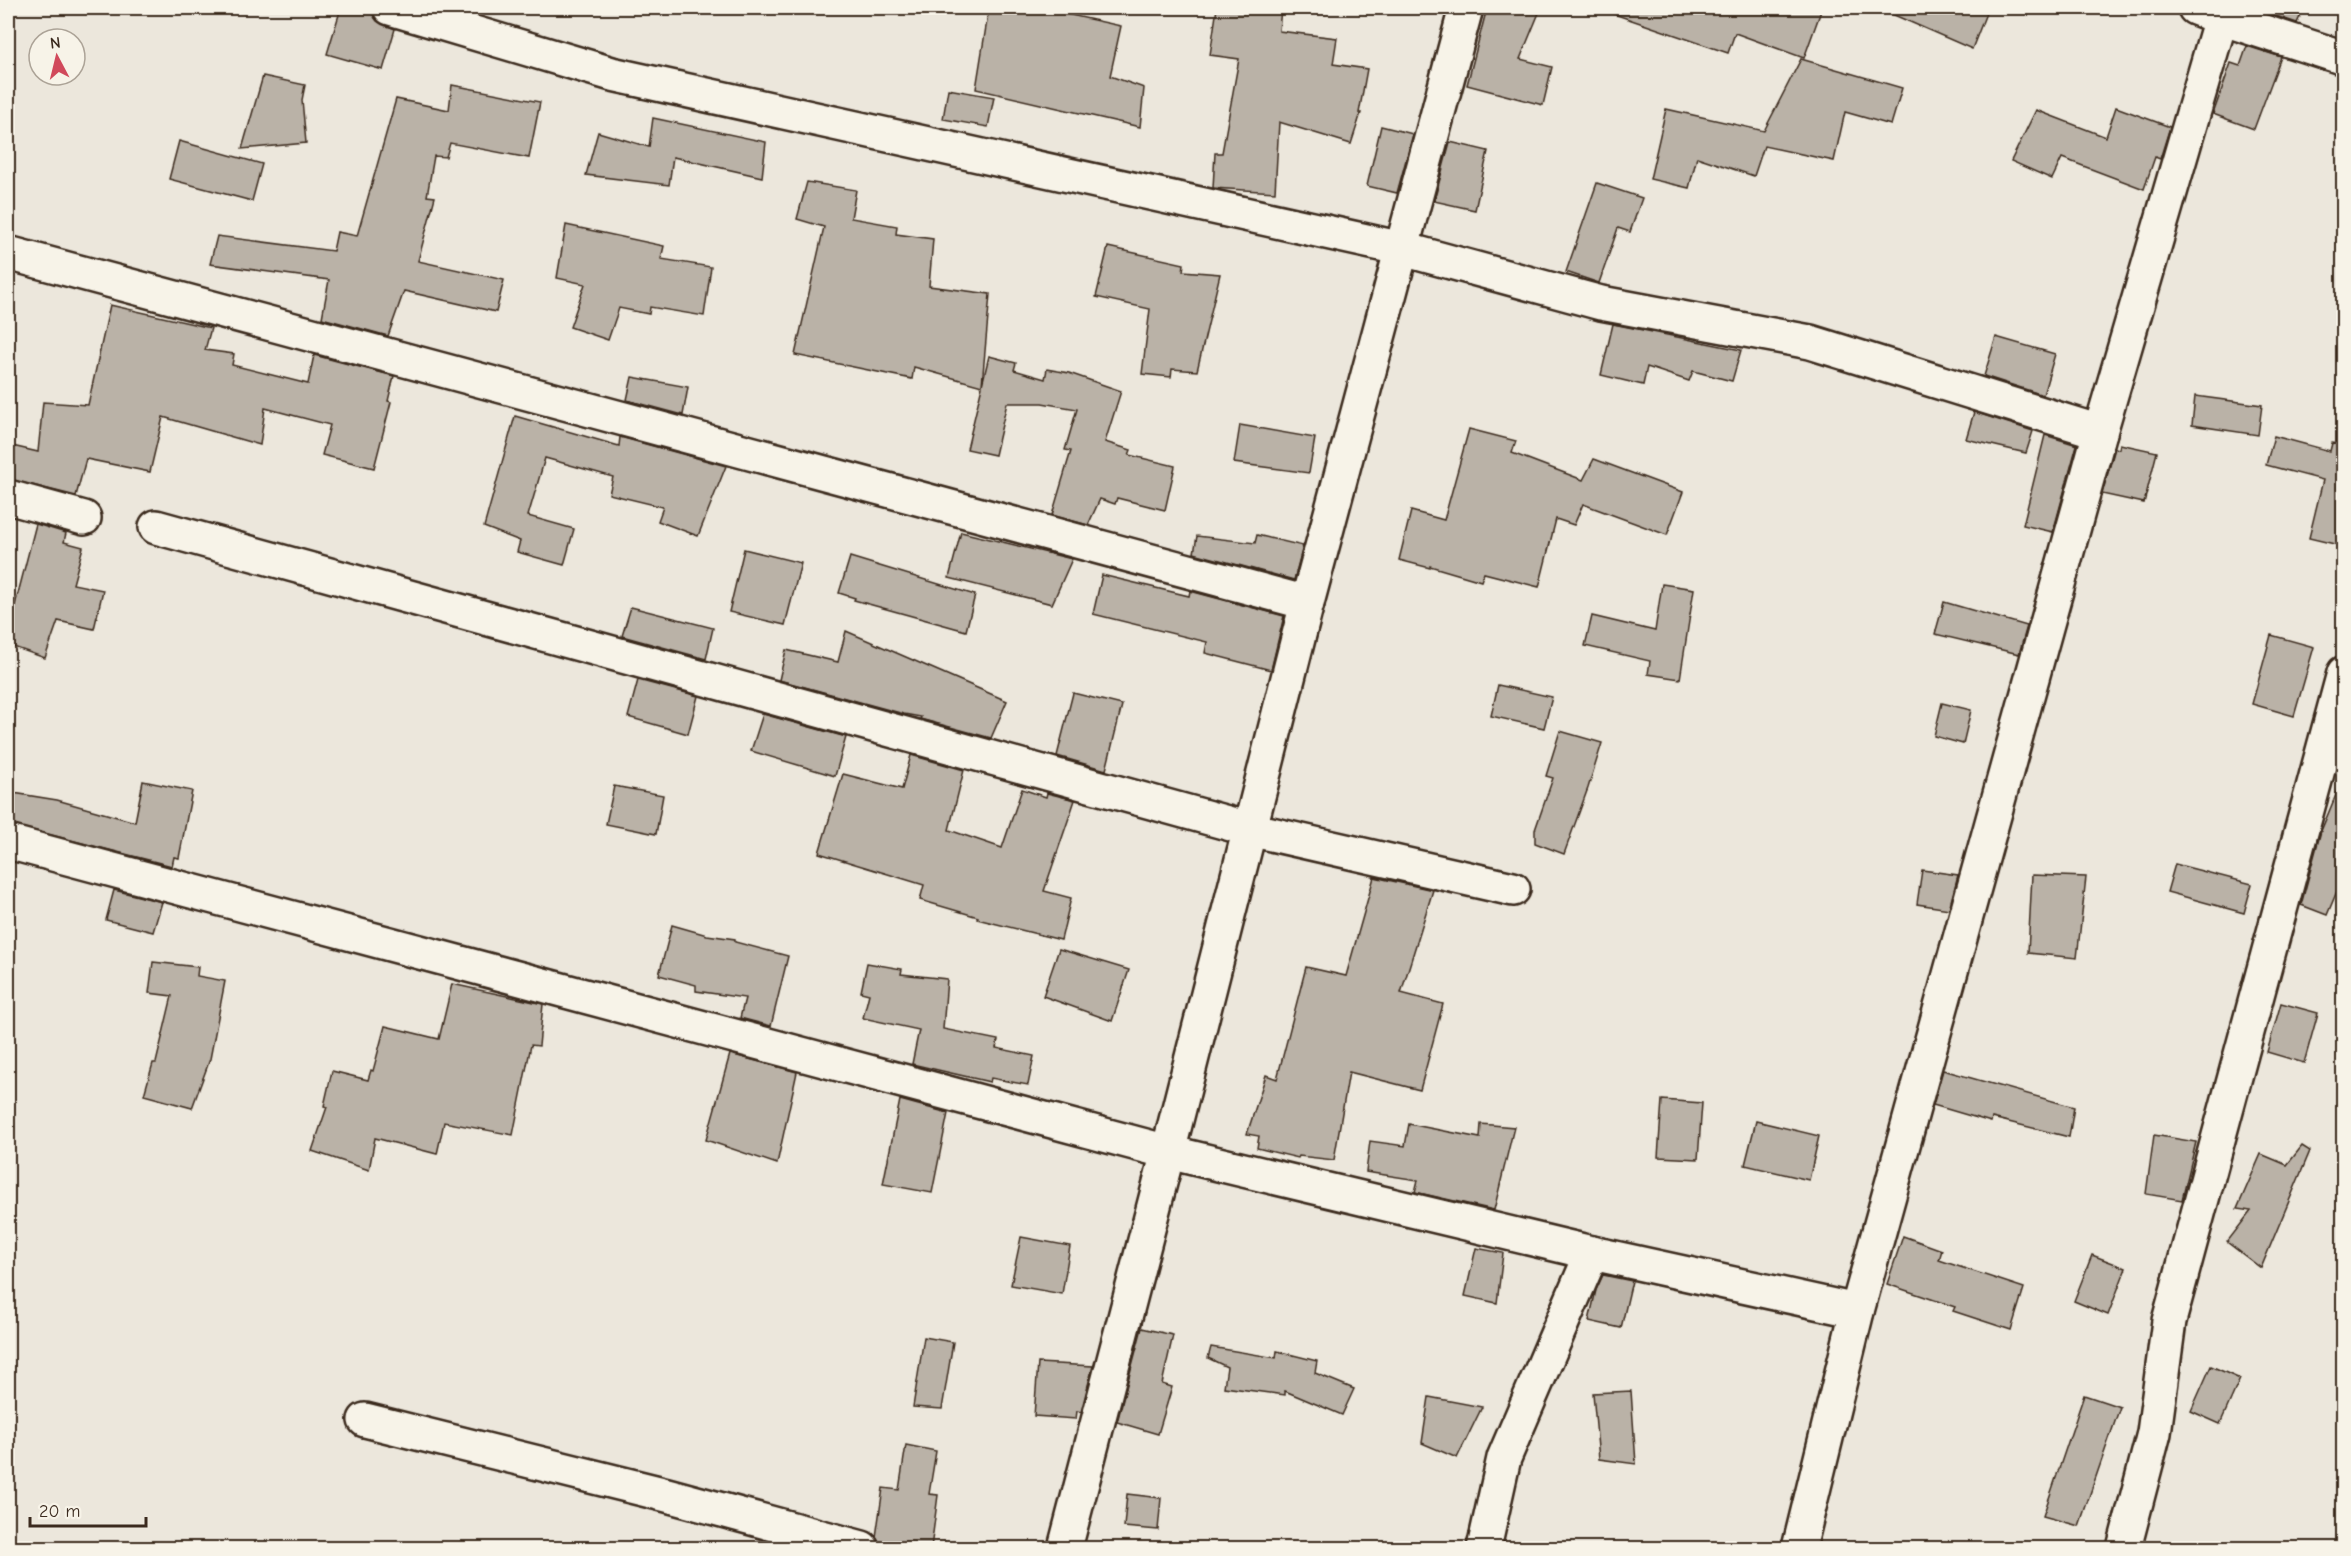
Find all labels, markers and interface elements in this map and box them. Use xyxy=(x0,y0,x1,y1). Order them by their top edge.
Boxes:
north arrow xyxy=(27,27,87,87)
text: N xyxy=(49,34,62,53)
scale bar xyxy=(30,1490,146,1528)
text: 20 m xyxy=(39,1501,80,1522)

